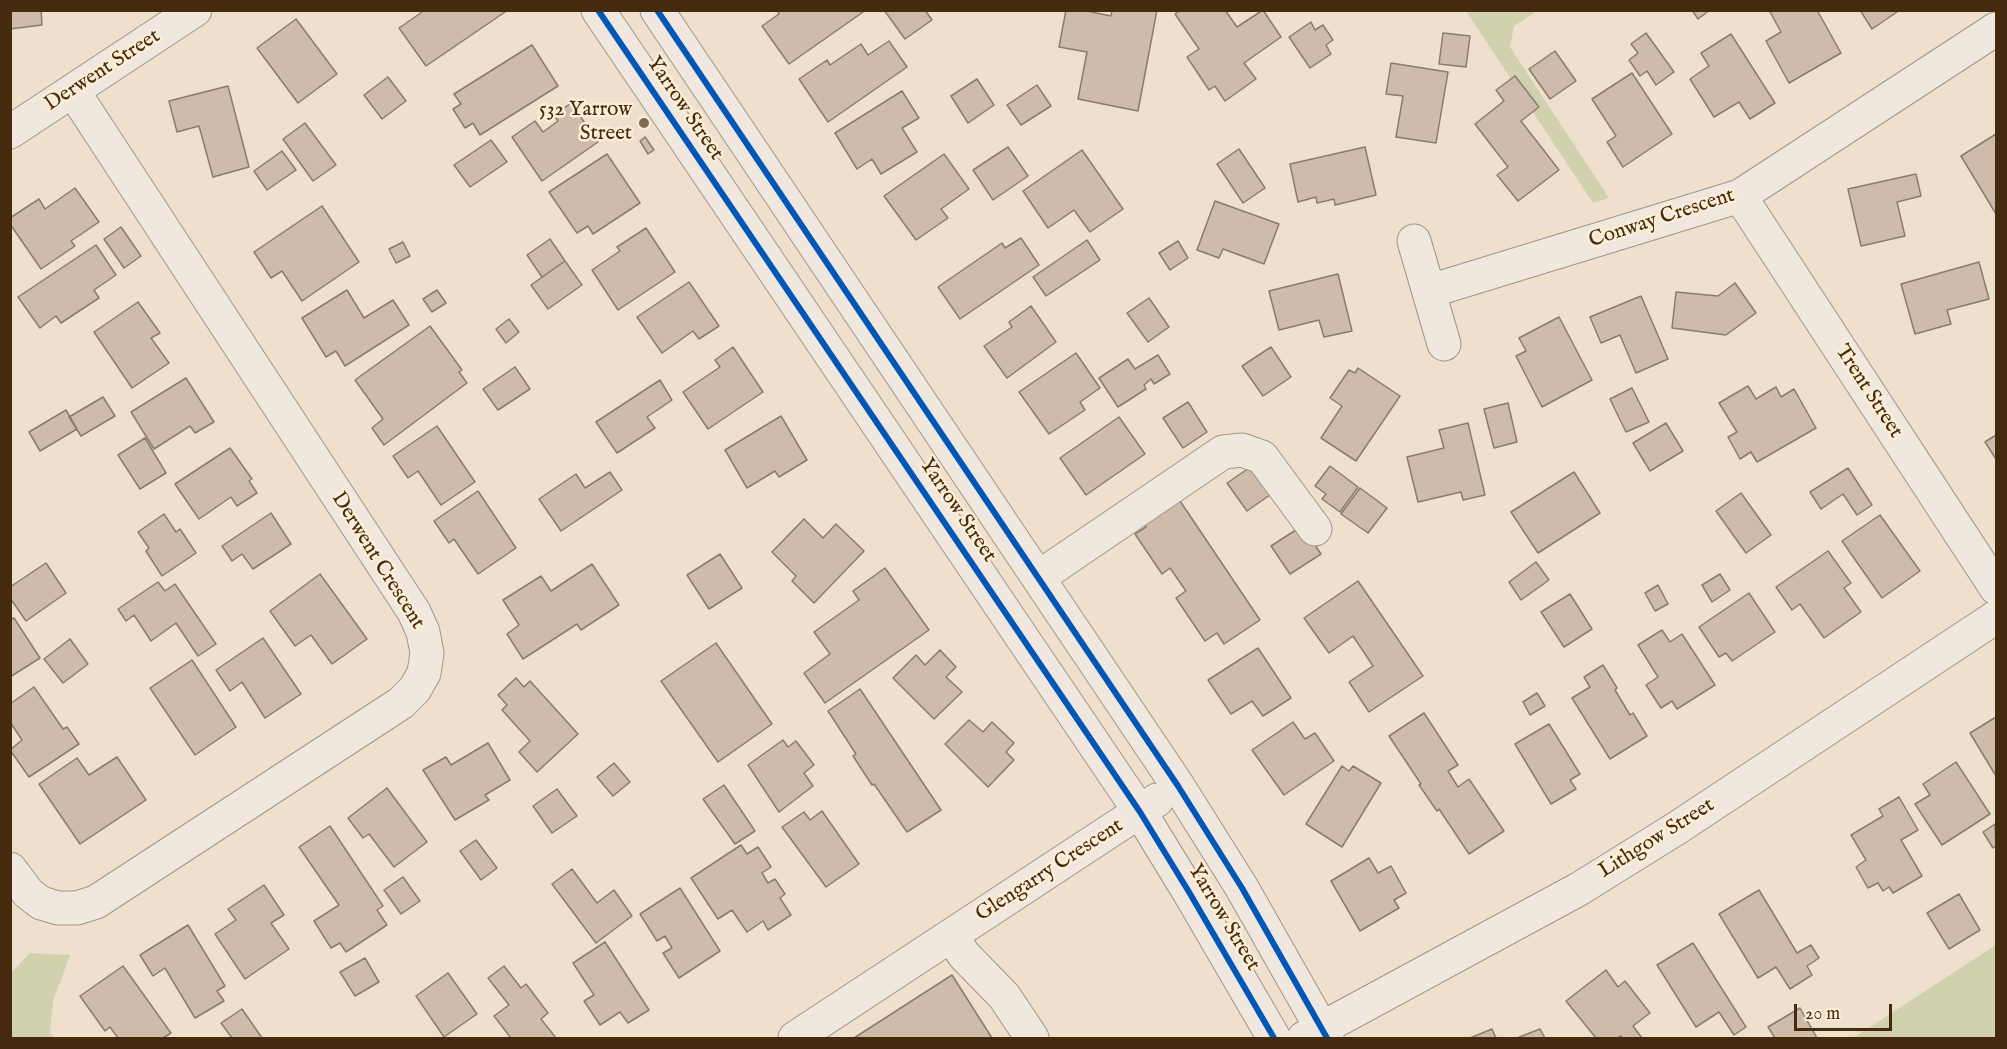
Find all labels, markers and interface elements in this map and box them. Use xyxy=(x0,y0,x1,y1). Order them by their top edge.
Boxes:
street label: Derwent Street xyxy=(41,24,165,118)
street label: Yarrow Street xyxy=(640,52,728,166)
place label: 532 Yarrow Street xyxy=(539,98,632,148)
marker: 532 Yarrow Street xyxy=(637,116,651,130)
street label: Conway Crescent xyxy=(1586,184,1738,254)
street label: Trent Street xyxy=(1829,341,1907,443)
street label: Yarrow Street xyxy=(913,454,1001,568)
street label: Derwent Crescent xyxy=(325,488,429,634)
street label: Lithgow Street xyxy=(1594,793,1720,885)
street label: Glengarry Crescent xyxy=(972,814,1128,928)
street label: Yarrow Street xyxy=(1181,860,1265,976)
scale bar xyxy=(1797,992,1894,1030)
text: 20 m xyxy=(1805,1003,1840,1026)

